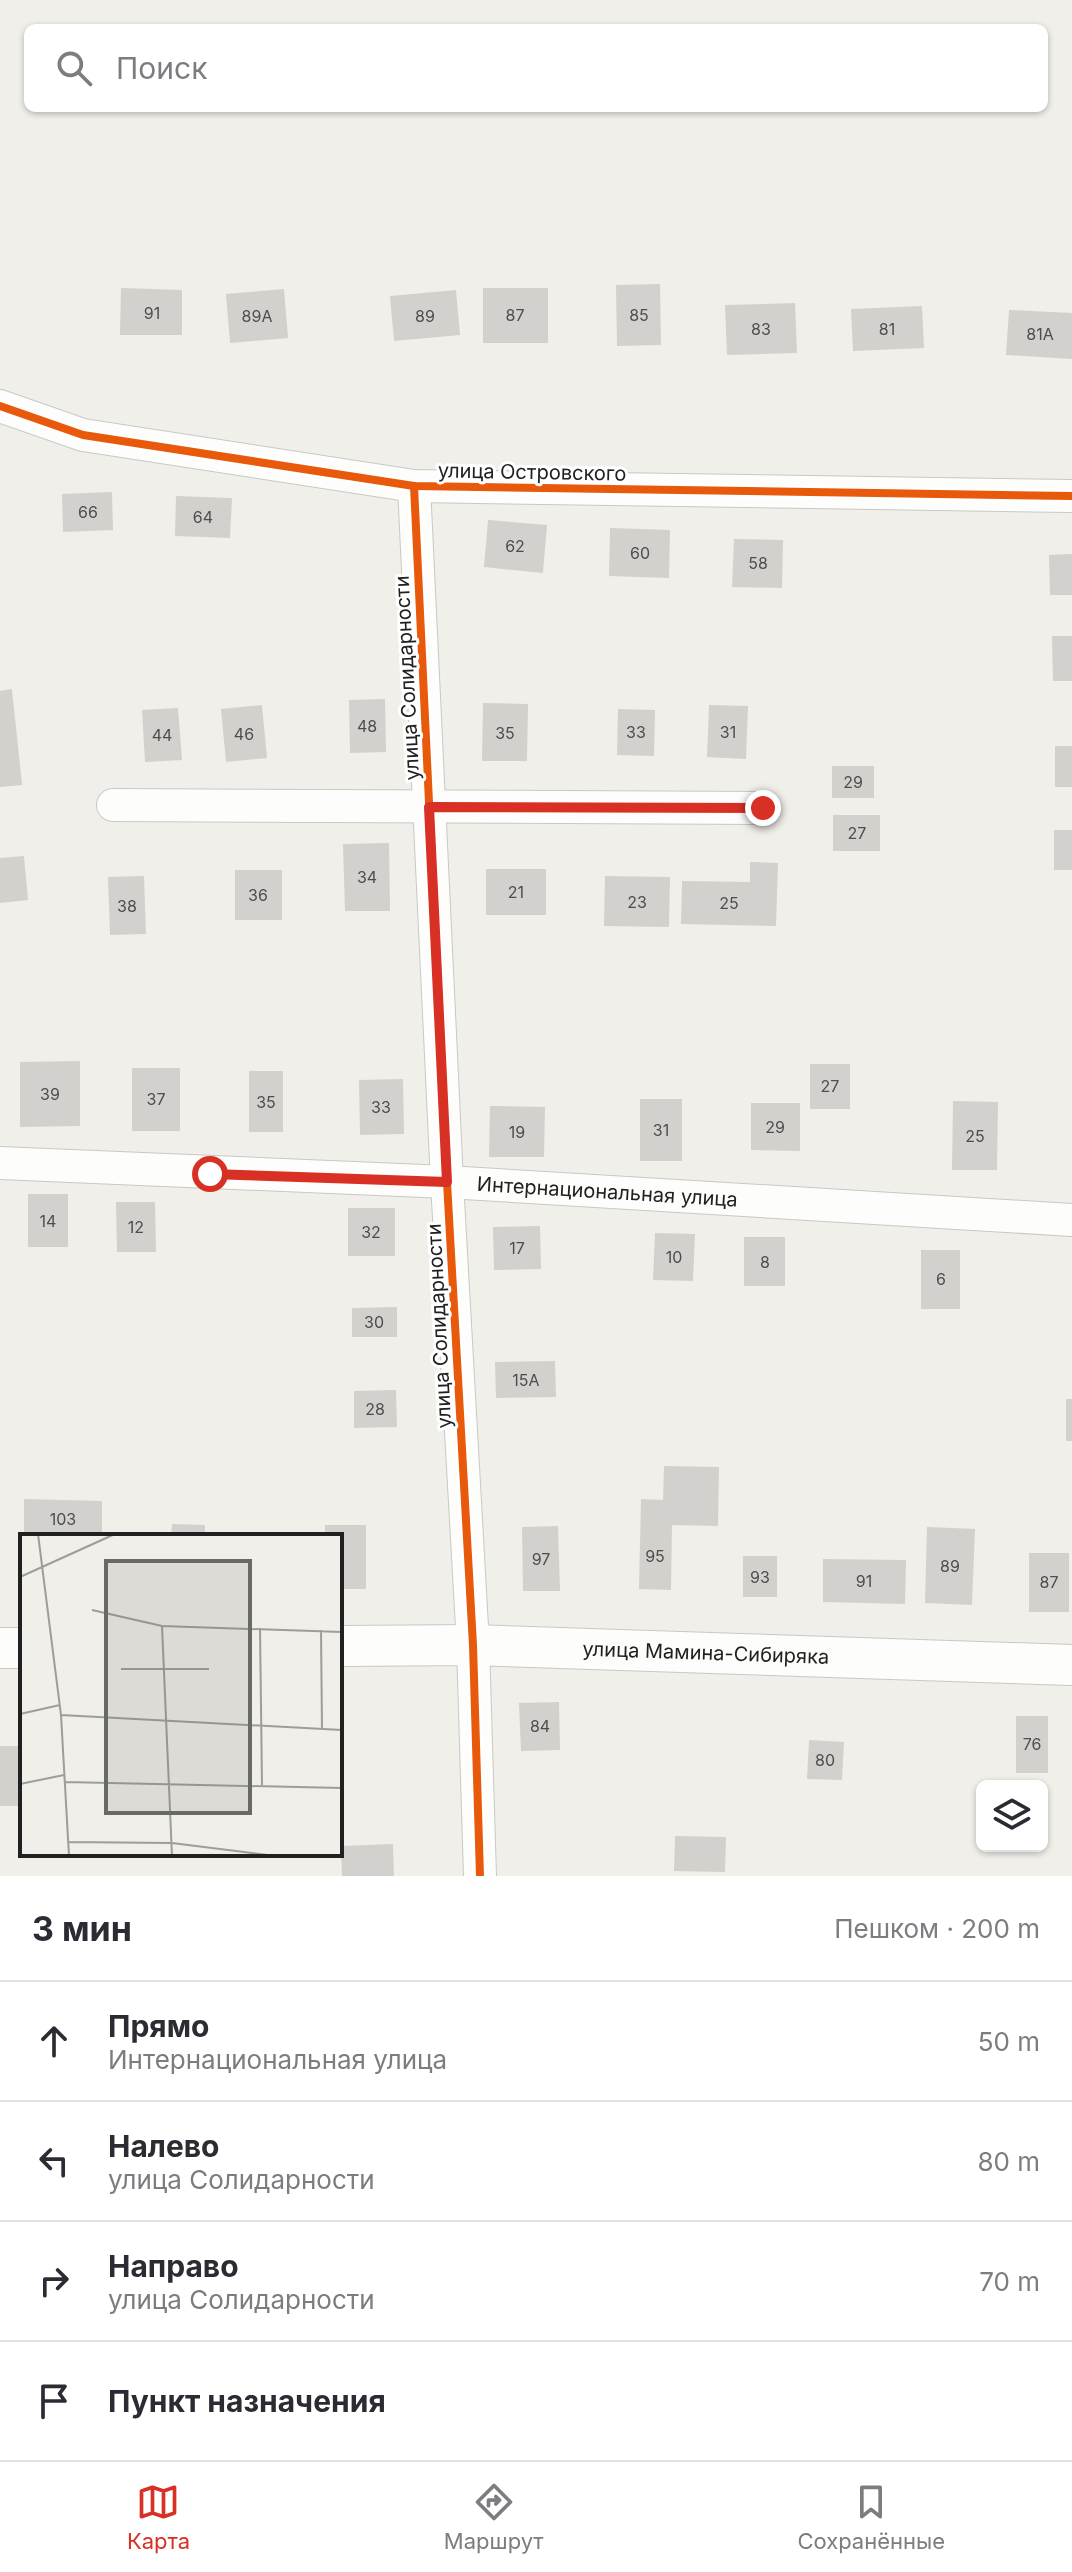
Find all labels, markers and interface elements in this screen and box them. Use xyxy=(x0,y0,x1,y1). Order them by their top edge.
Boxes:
search box xyxy=(24,24,1048,112)
icon: search xyxy=(52,46,96,90)
text: Поиск xyxy=(116,50,207,86)
house number: 91 xyxy=(144,303,160,323)
house number: 87 xyxy=(506,305,524,325)
house number: 85 xyxy=(629,305,649,325)
house number: 89А xyxy=(242,306,272,326)
house number: 89 xyxy=(415,306,435,326)
house number: 83 xyxy=(751,319,771,339)
house number: 81 xyxy=(879,319,895,339)
house number: 81А xyxy=(1026,324,1054,344)
street label: улица Островского xyxy=(438,458,626,486)
house number: 66 xyxy=(78,502,98,522)
house number: 64 xyxy=(193,507,213,527)
house number: 62 xyxy=(505,536,525,556)
house number: 60 xyxy=(630,543,650,563)
house number: 58 xyxy=(748,553,768,573)
street label: улица Солидарности xyxy=(390,575,424,781)
house number: 48 xyxy=(357,716,377,736)
house number: 33 xyxy=(626,722,646,742)
house number: 31 xyxy=(720,722,736,742)
house number: 35 xyxy=(495,723,515,743)
house number: 46 xyxy=(234,724,254,744)
house number: 44 xyxy=(152,725,172,745)
house number: 29 xyxy=(843,772,863,792)
route end xyxy=(745,790,781,826)
house number: 27 xyxy=(848,823,866,843)
house number: 34 xyxy=(357,867,377,887)
house number: 21 xyxy=(508,882,524,902)
house number: 36 xyxy=(248,885,268,905)
house number: 23 xyxy=(627,892,647,912)
house number: 25 xyxy=(719,893,739,913)
house number: 38 xyxy=(117,896,137,916)
house number: 27 xyxy=(821,1076,839,1096)
house number: 39 xyxy=(40,1084,60,1104)
house number: 37 xyxy=(147,1089,165,1109)
house number: 35 xyxy=(256,1092,276,1112)
house number: 33 xyxy=(371,1097,391,1117)
house number: 29 xyxy=(765,1117,785,1137)
house number: 31 xyxy=(653,1120,669,1140)
house number: 19 xyxy=(509,1122,525,1142)
house number: 25 xyxy=(965,1126,985,1146)
route start xyxy=(192,1156,228,1192)
street label: Интернациональная улица xyxy=(476,1172,738,1212)
house number: 14 xyxy=(40,1211,56,1231)
house number: 12 xyxy=(128,1217,144,1237)
house number: 32 xyxy=(361,1222,381,1242)
street label: улица Солидарности xyxy=(422,1223,456,1429)
house number: 17 xyxy=(509,1238,525,1258)
house number: 10 xyxy=(666,1247,682,1267)
house number: 8 xyxy=(760,1252,770,1272)
house number: 6 xyxy=(936,1269,946,1289)
house number: 30 xyxy=(364,1312,384,1332)
house number: 15А xyxy=(512,1370,540,1390)
house number: 28 xyxy=(365,1399,385,1419)
house number: 103 xyxy=(50,1509,76,1529)
inset map xyxy=(20,1534,342,1856)
house number: 95 xyxy=(645,1546,665,1566)
house number: 97 xyxy=(532,1549,550,1569)
house number: 89 xyxy=(940,1556,960,1576)
house number: 93 xyxy=(750,1567,770,1587)
house number: 91 xyxy=(856,1571,872,1591)
house number: 87 xyxy=(1040,1572,1058,1592)
street label: улица Мамина-Сибиряка xyxy=(582,1637,830,1669)
house number: 84 xyxy=(530,1716,550,1736)
house number: 76 xyxy=(1023,1734,1041,1754)
house number: 80 xyxy=(815,1750,835,1770)
map controls xyxy=(976,1780,1048,1852)
button: layers xyxy=(976,1780,1048,1852)
text: 3 мин xyxy=(32,1908,132,1949)
text: Пешком · 200 m xyxy=(834,1913,1040,1944)
text: Прямо xyxy=(108,2008,209,2044)
icon: ahead xyxy=(32,2019,76,2063)
text: 50 m xyxy=(978,2026,1040,2057)
text: Интернациональная улица xyxy=(108,2044,447,2075)
text: Налево xyxy=(108,2128,220,2164)
icon: left xyxy=(32,2139,76,2183)
text: 80 m xyxy=(977,2146,1040,2177)
text: улица Солидарности xyxy=(108,2164,375,2195)
text: Направо xyxy=(108,2248,239,2284)
icon: right xyxy=(32,2259,76,2303)
text: 70 m xyxy=(979,2266,1040,2297)
text: улица Солидарности xyxy=(108,2284,375,2315)
icon: arrive xyxy=(32,2379,76,2423)
text: Пункт назначения xyxy=(108,2383,386,2419)
tab: Карта xyxy=(127,2480,190,2554)
tab: Маршрут xyxy=(444,2480,544,2554)
tab: Сохранённые xyxy=(797,2480,945,2554)

